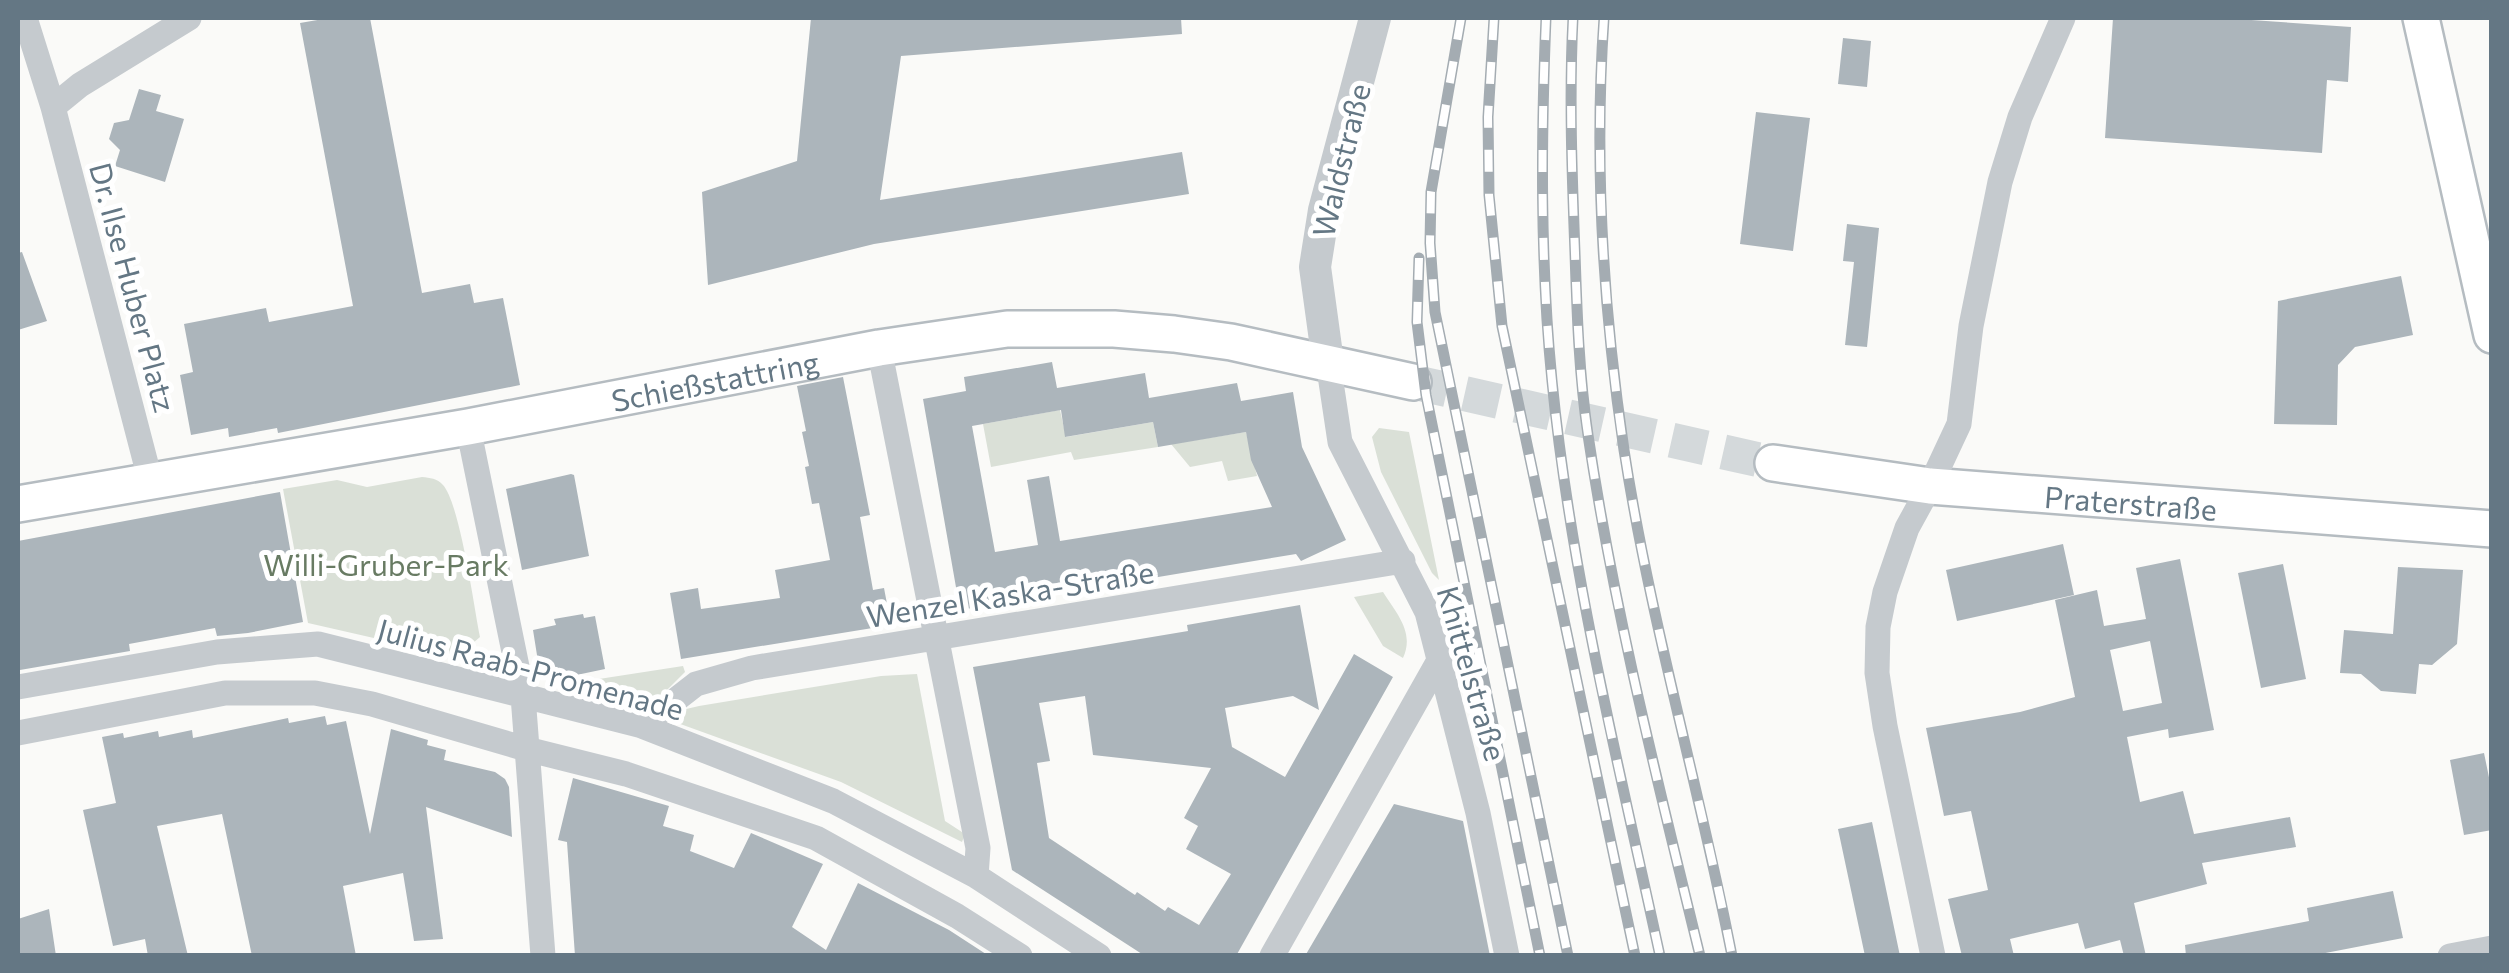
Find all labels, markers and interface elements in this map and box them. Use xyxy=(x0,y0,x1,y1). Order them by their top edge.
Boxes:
street label: Waldstraße xyxy=(1303,79,1377,241)
street label: Dr. Ilse Huber Platz xyxy=(83,158,185,416)
street label: Schießstattring xyxy=(608,341,822,418)
street label: Praterstraße xyxy=(2043,476,2218,526)
park label: Willi-Gruber-Park xyxy=(263,545,509,582)
street label: Wenzel Kaska-Straße xyxy=(864,552,1156,634)
street label: Khittelstraße xyxy=(1430,581,1516,765)
street label: Julius Raab-Promenade xyxy=(374,609,688,727)

